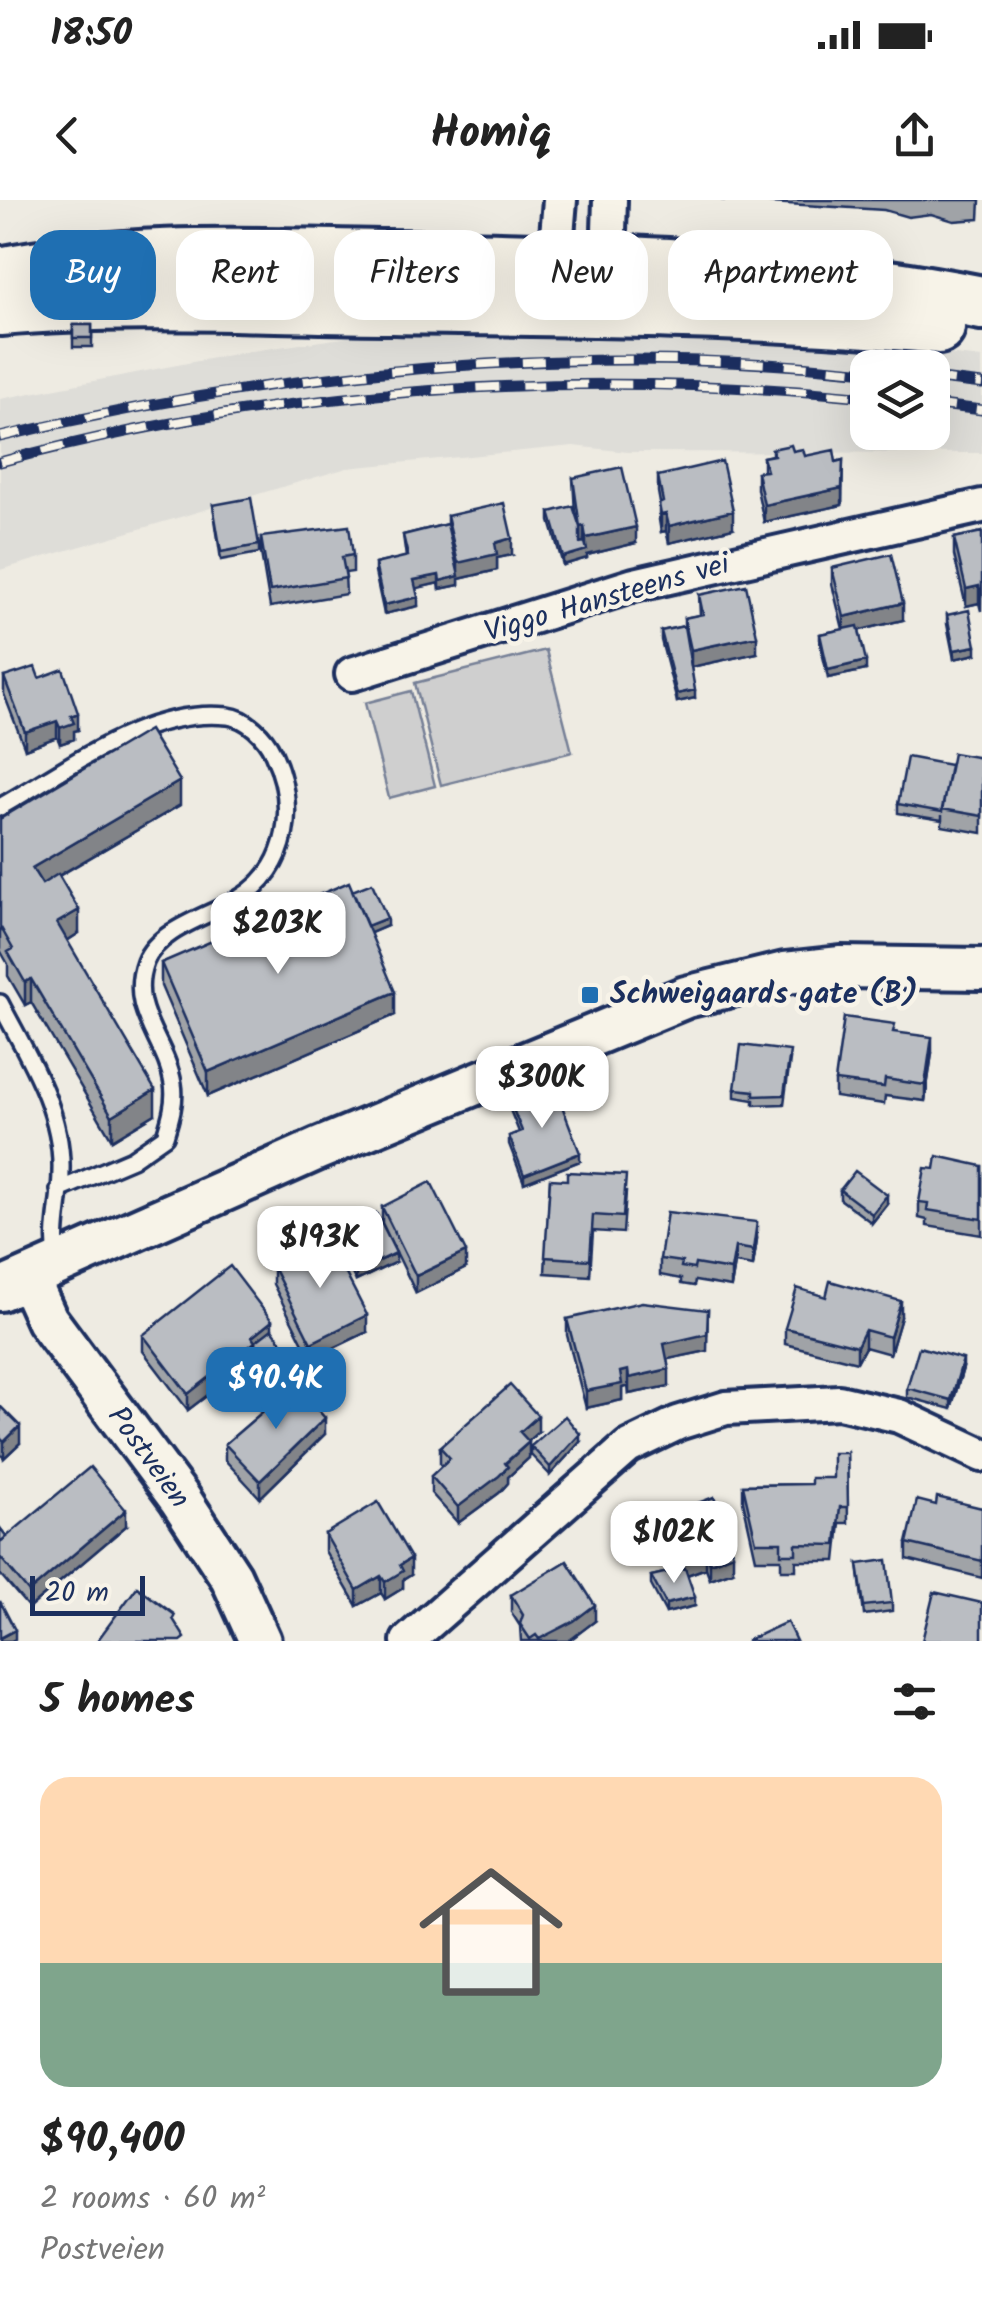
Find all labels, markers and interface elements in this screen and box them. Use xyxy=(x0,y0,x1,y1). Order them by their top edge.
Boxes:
text: 18:50 xyxy=(50,5,132,65)
text: Homiq xyxy=(430,99,552,171)
icon: back xyxy=(40,108,95,163)
icon: share xyxy=(887,108,942,163)
chip: Buy xyxy=(30,230,156,320)
chip: Rent xyxy=(176,230,314,320)
chip: Filters xyxy=(334,230,495,320)
chip: New xyxy=(515,230,648,320)
chip: Apartment xyxy=(668,230,893,320)
map controls xyxy=(850,350,950,450)
button: layers xyxy=(850,350,950,450)
street label: Viggo Hansteens vei xyxy=(479,541,737,657)
pin: $203K xyxy=(208,892,348,977)
text: $203K xyxy=(233,899,323,950)
place label: Schweigaards gate (B) xyxy=(610,971,918,1019)
marker: Schweigaards gate (B) xyxy=(579,984,601,1006)
pin: $300K xyxy=(472,1046,612,1131)
text: $300K xyxy=(498,1053,586,1104)
pin: $193K xyxy=(250,1206,390,1291)
text: $193K xyxy=(279,1213,361,1264)
pin: $90.4K xyxy=(195,1347,357,1432)
text: $90.4K xyxy=(228,1354,324,1405)
street label: Postveien xyxy=(94,1397,202,1519)
pin: $102K xyxy=(604,1501,744,1586)
text: $102K xyxy=(633,1508,715,1559)
scale bar xyxy=(30,1571,145,1616)
text: 20 m xyxy=(45,1571,109,1616)
text: 5 homes xyxy=(40,1668,195,1735)
icon: filters xyxy=(887,1674,942,1729)
icon: home xyxy=(401,1842,581,2022)
text: $90,400 xyxy=(40,2107,185,2174)
text: 2 rooms · 60 m² xyxy=(40,2174,265,2225)
text: Postveien xyxy=(40,2225,165,2276)

